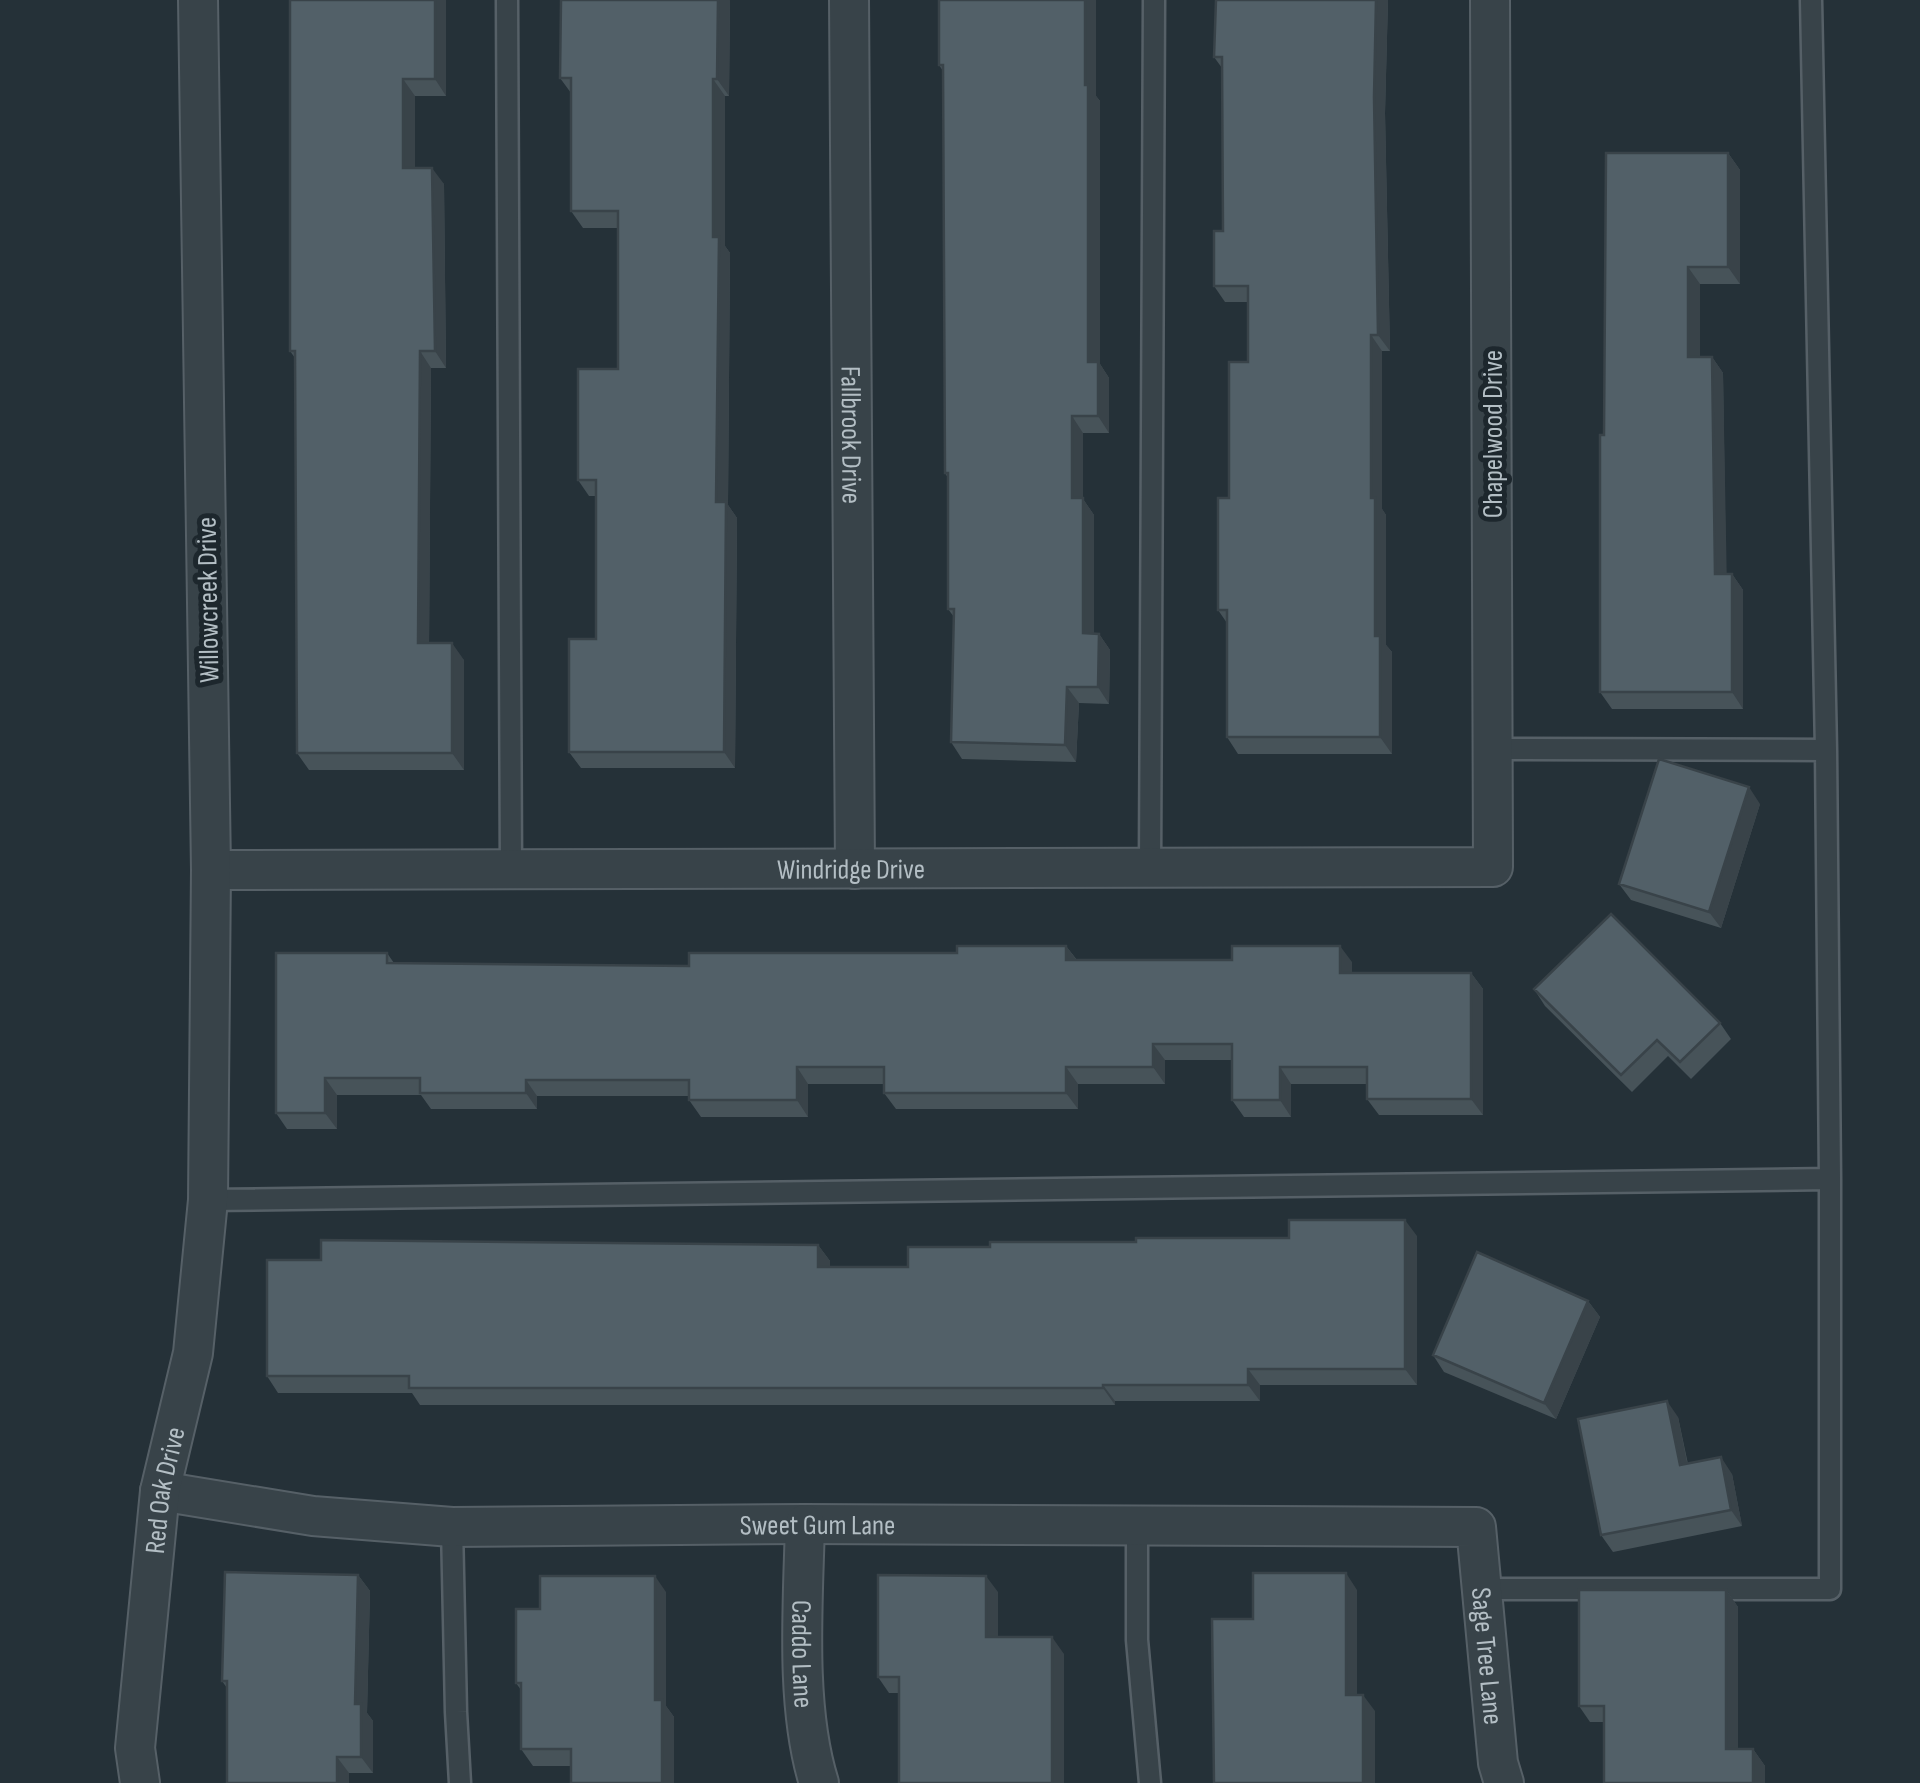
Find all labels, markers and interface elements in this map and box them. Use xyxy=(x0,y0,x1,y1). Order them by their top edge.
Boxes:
street label: Chapelwood Drive xyxy=(1477,350,1510,518)
street label: Fallbrook Drive xyxy=(834,366,867,504)
street label: Willowcreek Drive xyxy=(191,517,226,683)
street label: Windridge Drive xyxy=(777,853,925,887)
street label: Red Oak Drive xyxy=(139,1424,193,1555)
street label: Sweet Gum Lane xyxy=(740,1509,895,1543)
street label: Sage Tree Lane xyxy=(1464,1586,1509,1726)
street label: Caddo Lane xyxy=(784,1600,820,1709)

